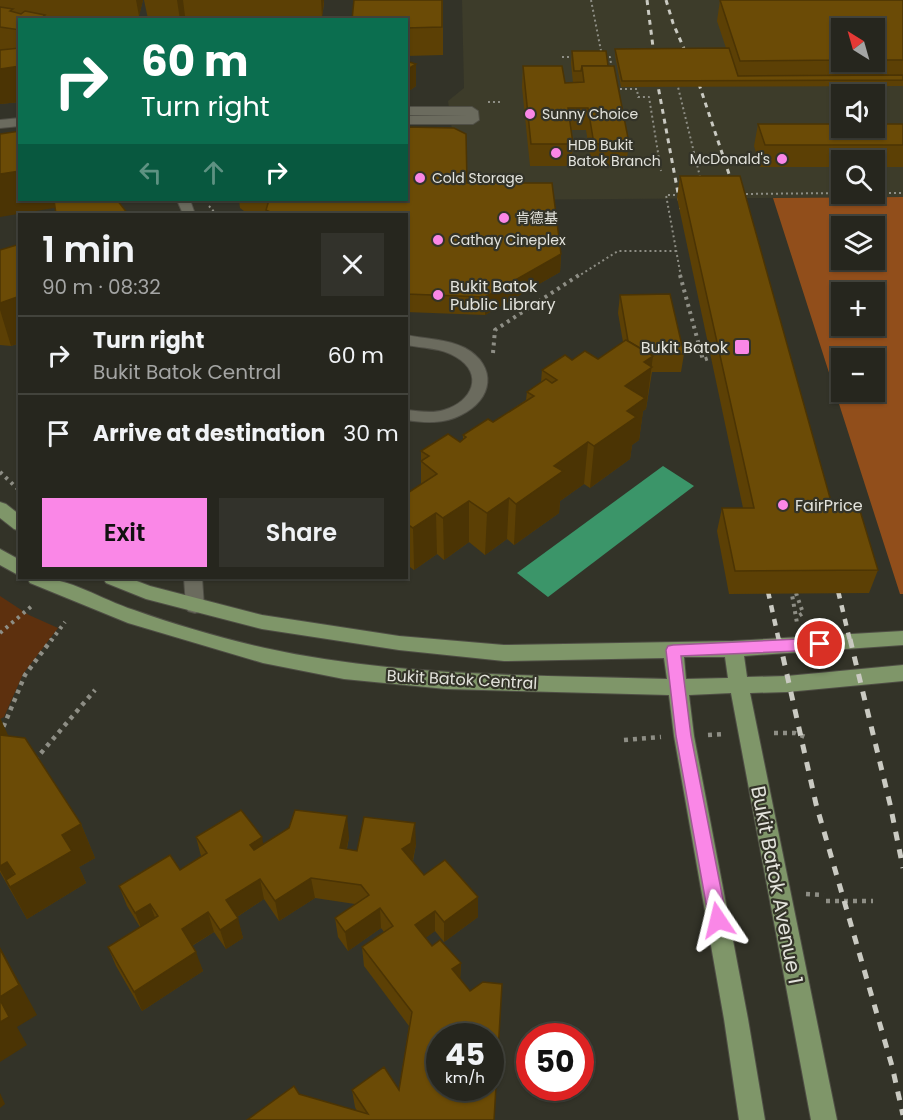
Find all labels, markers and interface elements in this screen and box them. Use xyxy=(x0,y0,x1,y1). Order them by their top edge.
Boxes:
north arrow xyxy=(831,18,885,72)
map controls xyxy=(831,18,885,402)
text: 60 m xyxy=(141,32,249,91)
icon: right xyxy=(42,42,120,120)
button: sound xyxy=(831,84,885,138)
text: Turn right xyxy=(141,88,270,125)
place label: Sunny Choice xyxy=(542,104,638,124)
marker: Sunny Choice xyxy=(523,107,537,121)
place label: HDB Bukit Batok Branch xyxy=(568,135,661,171)
marker: HDB Bukit Batok Branch xyxy=(549,146,563,160)
place label: McDonald's xyxy=(690,149,770,169)
button: search xyxy=(831,150,885,204)
marker: McDonald's xyxy=(775,152,789,166)
icon: left xyxy=(134,156,167,189)
icon: ahead xyxy=(197,156,230,189)
icon: right xyxy=(260,156,293,189)
place label: Cold Storage xyxy=(432,168,524,188)
marker: Cold Storage xyxy=(413,171,427,185)
place label: 肯德基 xyxy=(516,208,558,228)
marker: 肯德基 xyxy=(497,211,511,225)
button: layers xyxy=(831,216,885,270)
text: 1 min xyxy=(42,224,135,275)
place label: Cathay Cineplex xyxy=(450,230,566,250)
button: close xyxy=(321,233,384,296)
marker: Cathay Cineplex xyxy=(431,233,445,247)
text: 90 m · 08:32 xyxy=(42,273,161,301)
place label: Bukit Batok Public Library xyxy=(450,275,556,316)
button: + xyxy=(831,282,885,336)
marker: Bukit Batok Public Library xyxy=(431,288,445,302)
text: Turn right xyxy=(93,325,204,356)
place label: Bukit Batok xyxy=(641,336,729,359)
marker: Bukit Batok xyxy=(733,338,751,356)
icon: right xyxy=(42,339,75,372)
text: 60 m xyxy=(328,340,384,371)
button: − xyxy=(831,348,885,402)
text: Bukit Batok Central xyxy=(93,358,281,386)
icon: arrive xyxy=(42,417,75,450)
text: Arrive at destination xyxy=(93,418,325,449)
text: 30 m xyxy=(343,418,399,449)
place label: FairPrice xyxy=(795,494,863,517)
button: Exit xyxy=(42,498,207,567)
button: Share xyxy=(219,498,384,567)
marker: FairPrice xyxy=(776,498,790,512)
pin xyxy=(794,618,845,669)
icon: arrive xyxy=(803,627,836,660)
street label: Bukit Batok Central xyxy=(386,664,538,695)
street label: Bukit Batok Avenue 1 xyxy=(744,784,810,986)
position arrow xyxy=(686,888,750,952)
speed limit sign: 50 xyxy=(516,1023,594,1101)
text: 45 xyxy=(445,1033,485,1076)
text: km/h xyxy=(445,1067,485,1088)

